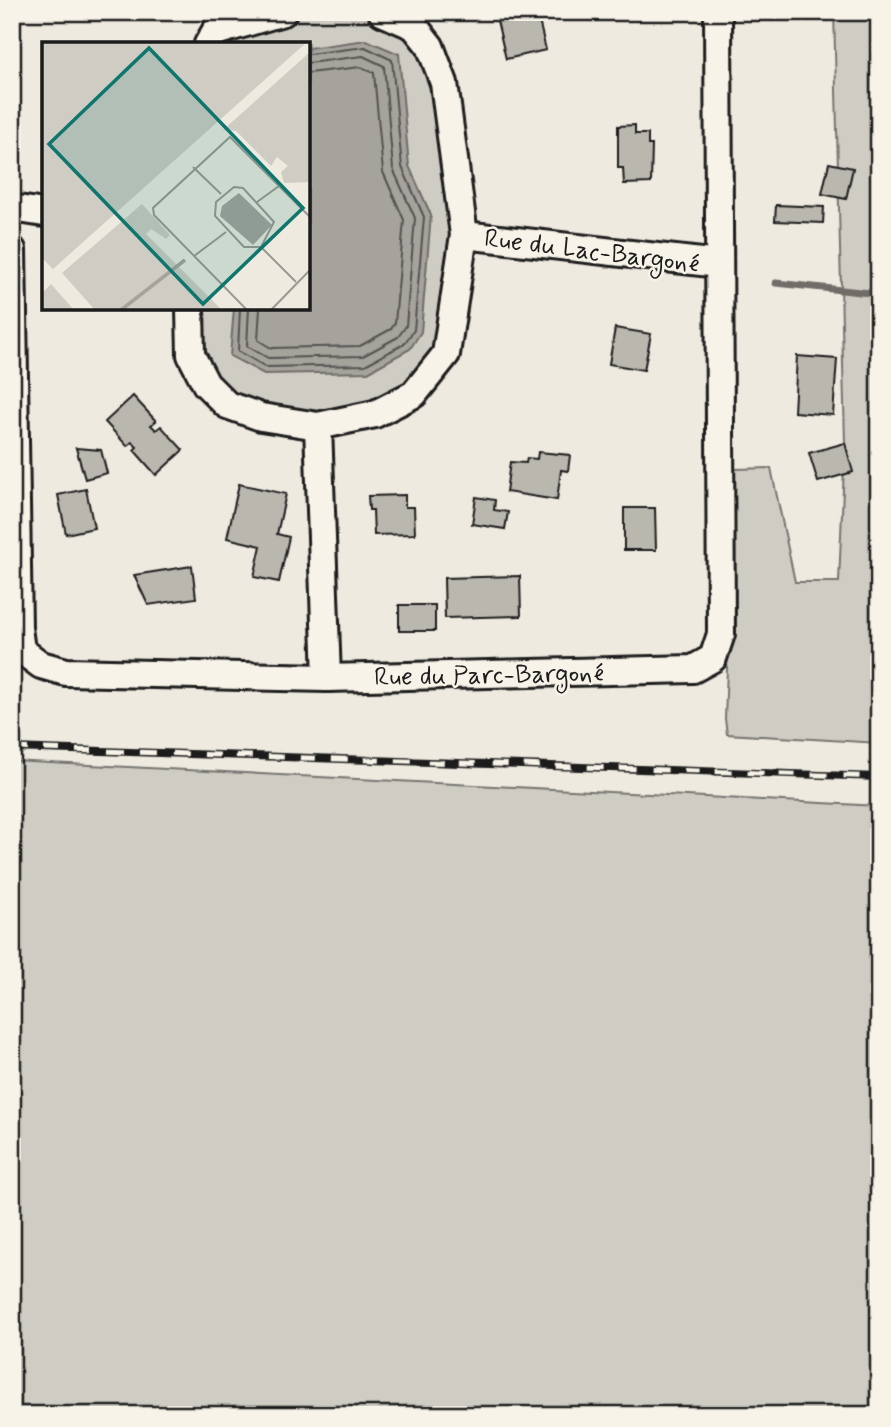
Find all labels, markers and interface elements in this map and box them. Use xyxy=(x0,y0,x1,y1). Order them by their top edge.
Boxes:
inset map xyxy=(42,42,310,310)
street label: Rue du Lac-Bargoné xyxy=(482,222,701,284)
street label: Rue du Parc-Bargoné xyxy=(374,657,604,697)

